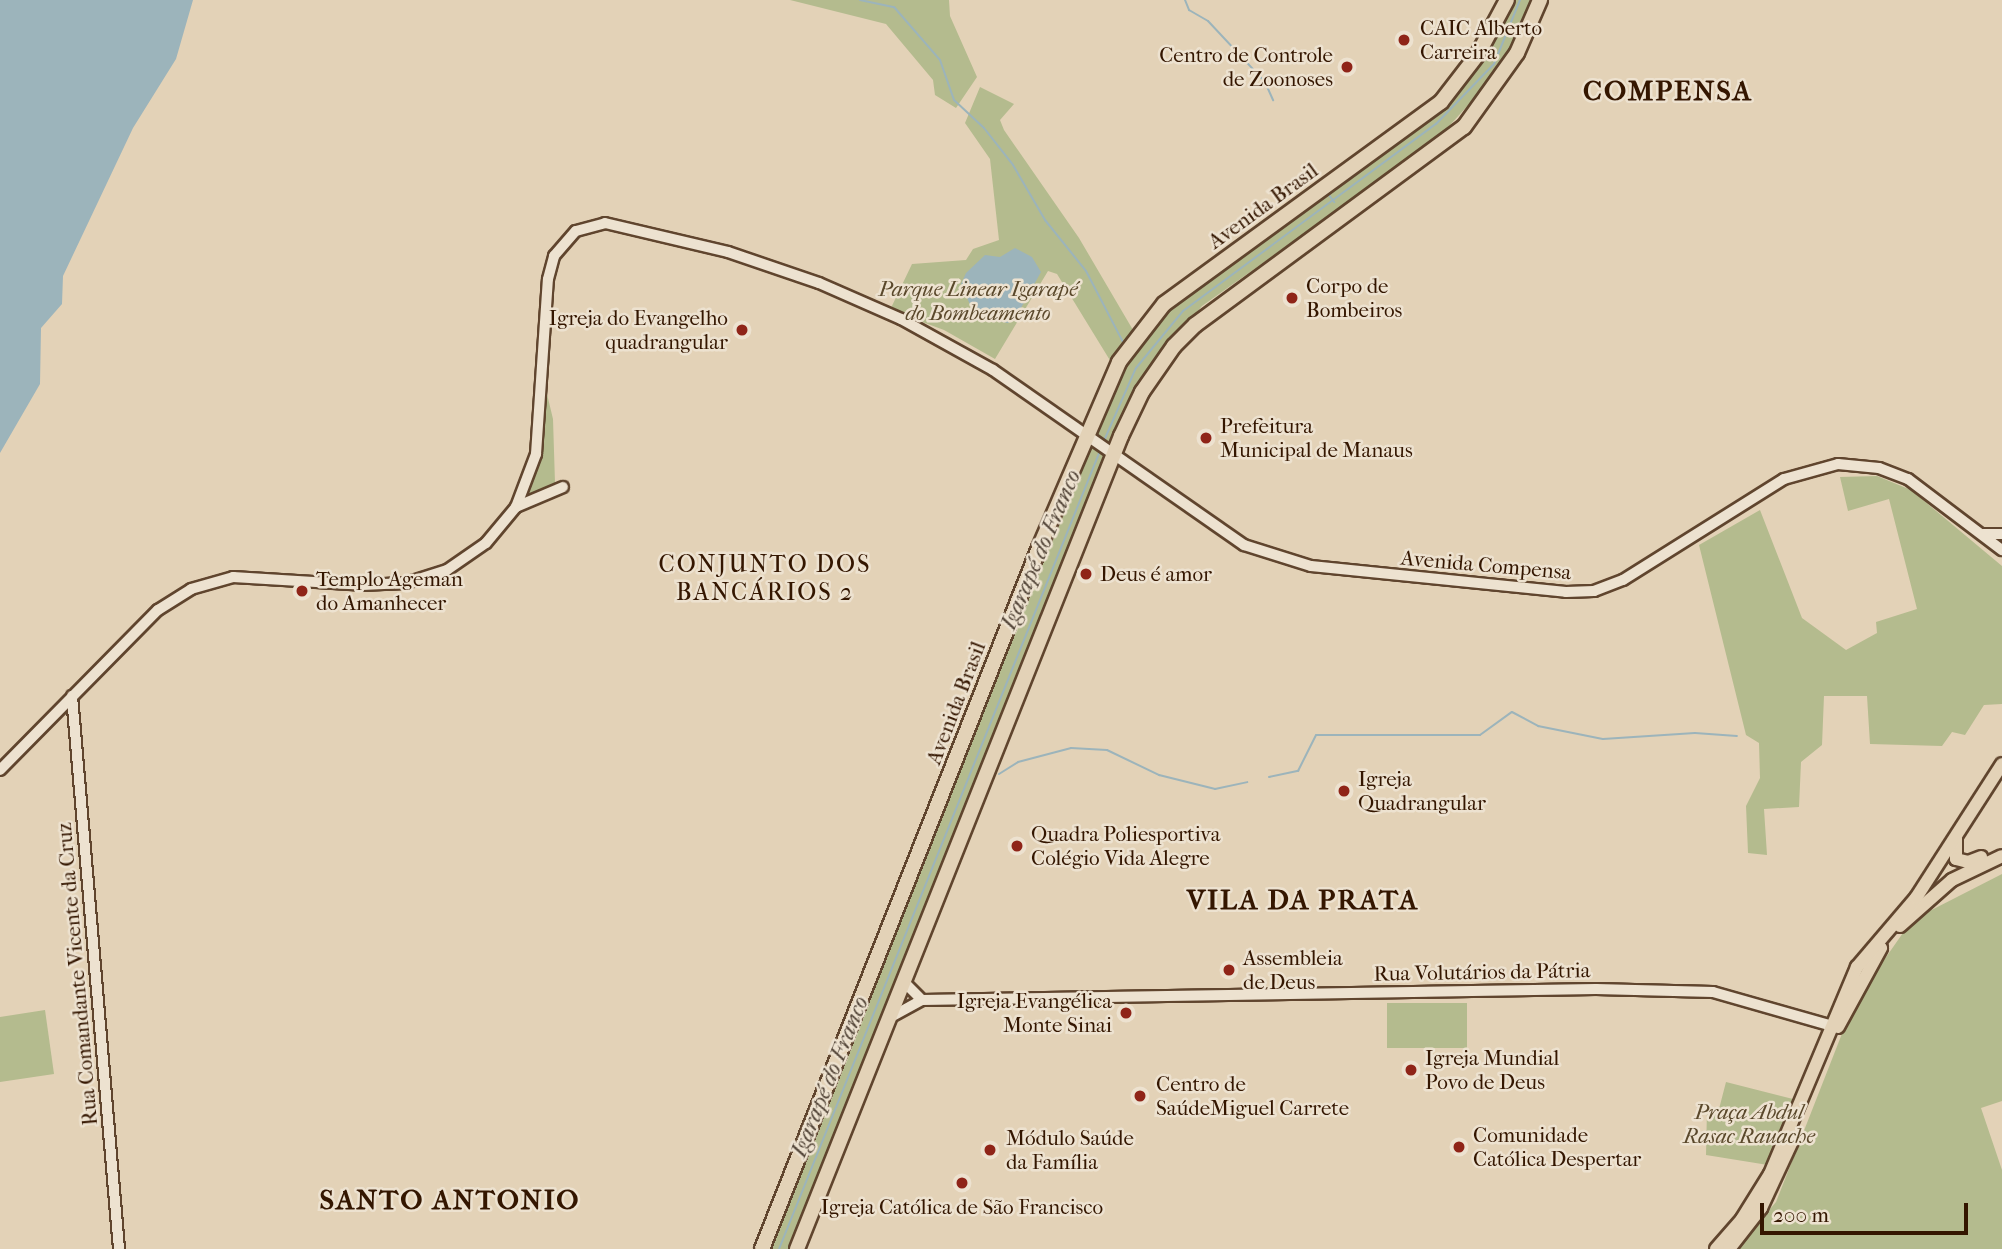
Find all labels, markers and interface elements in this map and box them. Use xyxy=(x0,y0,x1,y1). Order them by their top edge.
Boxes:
place label: CAIC Alberto Carreira xyxy=(1420,15,1542,65)
marker: CAIC Alberto Carreira xyxy=(1394,30,1414,50)
place label: Centro de Controle de Zoonoses xyxy=(1159,42,1333,92)
marker: Centro de Controle de Zoonoses xyxy=(1339,59,1355,75)
district label: COMPENSA xyxy=(1584,74,1752,108)
street label: Avenida Brasil xyxy=(1203,158,1323,254)
place label: Corpo de Bombeiros xyxy=(1306,273,1402,323)
park label: Parque Linear Igarapé do Bombeamento xyxy=(878,276,1078,326)
marker: Corpo de Bombeiros xyxy=(1284,290,1300,306)
place label: Igreja do Evangelho quadrangular xyxy=(549,305,728,355)
marker: Igreja do Evangelho quadrangular xyxy=(734,322,750,338)
place label: Prefeitura Municipal de Manaus xyxy=(1220,413,1413,463)
marker: Prefeitura Municipal de Manaus xyxy=(1198,430,1214,446)
water label: Igarapé do Franco xyxy=(995,466,1087,634)
street label: Avenida Compensa xyxy=(1400,545,1572,585)
district label: CONJUNTO DOS BANCÁRIOS 2 xyxy=(660,551,870,607)
place label: Deus é amor xyxy=(1100,561,1212,587)
place label: Templo Ageman do Amanhecer xyxy=(316,566,463,616)
marker: Deus é amor xyxy=(1078,566,1094,582)
marker: Templo Ageman do Amanhecer xyxy=(294,583,310,599)
street label: Avenida Brasil xyxy=(921,638,991,768)
place label: Igreja Quadrangular xyxy=(1358,766,1486,816)
marker: Igreja Quadrangular xyxy=(1336,783,1352,799)
street label: Rua Comandante Vicente da Cruz xyxy=(51,821,103,1127)
place label: Quadra Poliesportiva Colégio Vida Alegre xyxy=(1031,821,1220,871)
marker: Quadra Poliesportiva Colégio Vida Alegre xyxy=(1009,838,1025,854)
district label: VILA DA PRATA xyxy=(1188,883,1418,917)
place label: Assembleia de Deus xyxy=(1243,945,1343,995)
street label: Rua Volutários da Pátria xyxy=(1373,958,1591,986)
marker: Assembleia de Deus xyxy=(1221,962,1237,978)
place label: Igreja Evangélica Monte Sinai xyxy=(957,988,1112,1038)
water label: Igarapé do Franco xyxy=(785,992,875,1162)
marker: Igreja Evangélica Monte Sinai xyxy=(1118,1005,1134,1021)
place label: Igreja Mundial Povo de Deus xyxy=(1425,1045,1559,1095)
marker: Igreja Mundial Povo de Deus xyxy=(1403,1062,1419,1078)
place label: Centro de SaúdeMiguel Carrete xyxy=(1156,1071,1349,1121)
marker: Centro de SaúdeMiguel Carrete xyxy=(1130,1086,1150,1106)
park label: Praça Abdul Rasac Rauache xyxy=(1683,1099,1815,1149)
place label: Comunidade Católica Despertar xyxy=(1473,1122,1641,1172)
place label: Módulo Saúde da Família xyxy=(1006,1125,1134,1175)
marker: Comunidade Católica Despertar xyxy=(1451,1139,1467,1155)
marker: Módulo Saúde da Família xyxy=(980,1140,1000,1160)
marker: Igreja Católica de São Francisco xyxy=(954,1175,970,1191)
district label: SANTO ANTONIO xyxy=(321,1183,579,1217)
scale bar xyxy=(1764,1190,1972,1234)
place label: Igreja Católica de São Francisco xyxy=(821,1194,1103,1220)
text: 200 m xyxy=(1773,1203,1829,1227)

